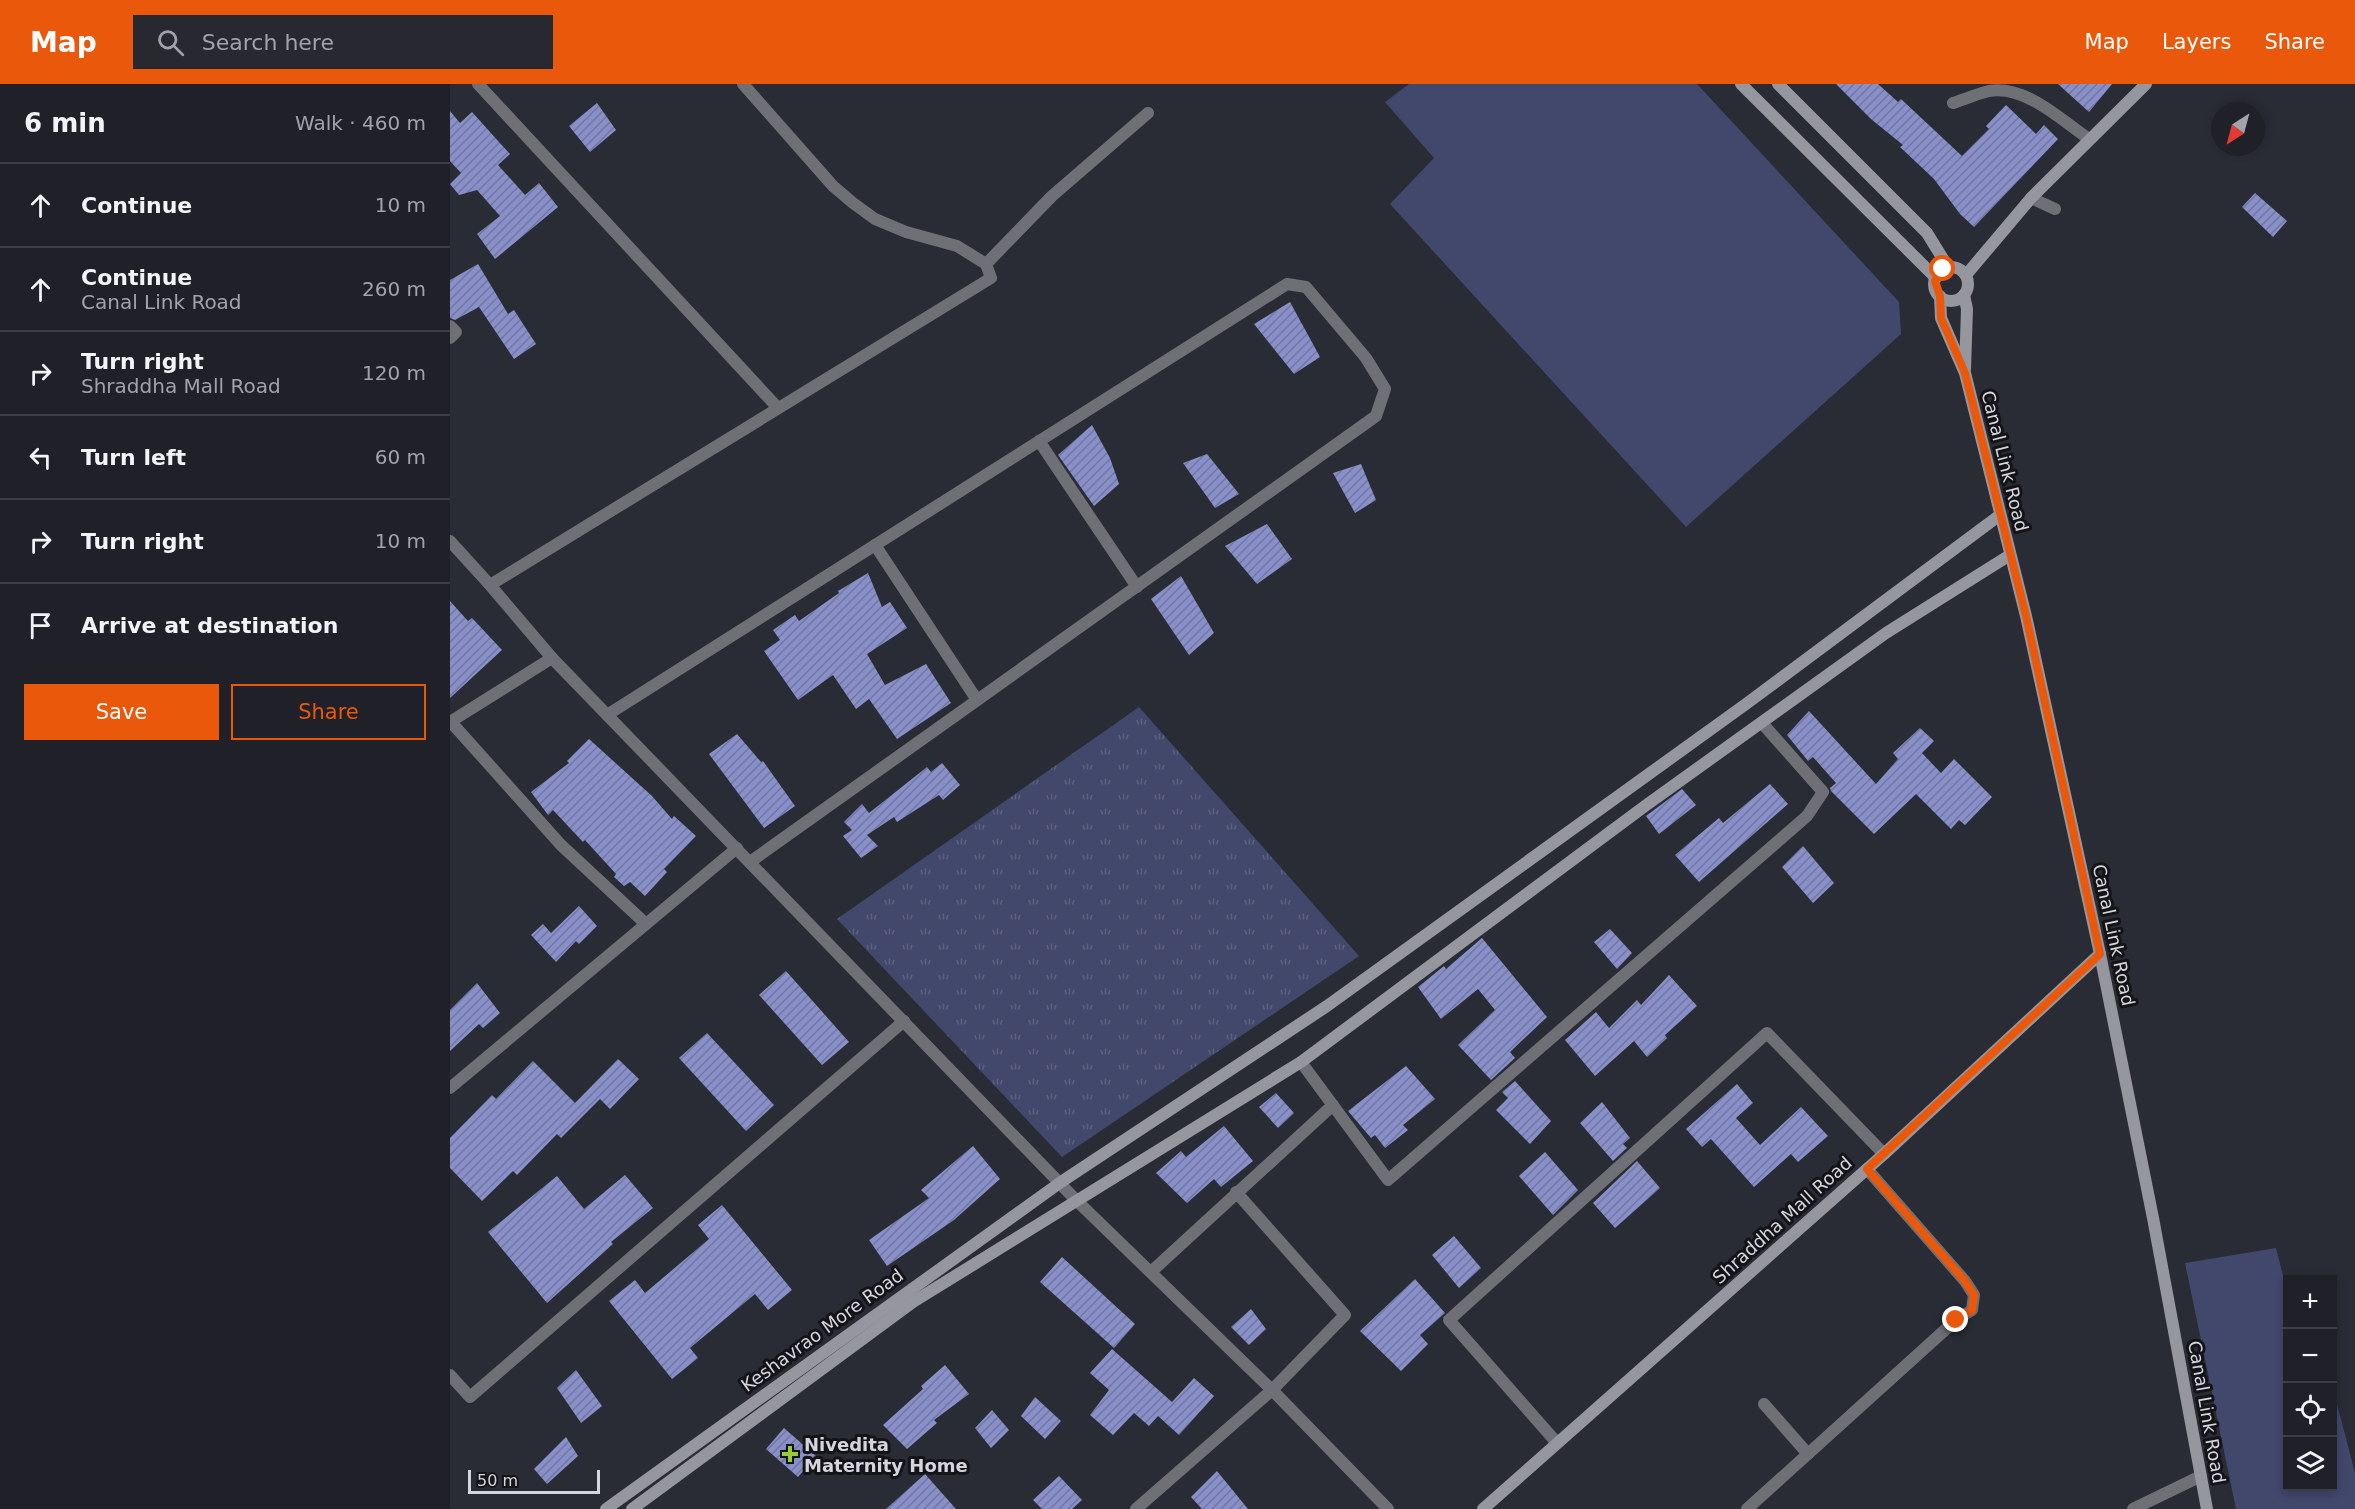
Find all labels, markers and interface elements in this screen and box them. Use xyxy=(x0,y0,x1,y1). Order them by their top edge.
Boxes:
search box xyxy=(133,15,553,69)
text: Map xyxy=(30,26,97,59)
icon: search xyxy=(154,26,187,59)
text: Search here xyxy=(202,30,334,55)
text: Map xyxy=(2085,30,2129,54)
text: Layers xyxy=(2162,30,2231,54)
text: Share xyxy=(2264,30,2325,54)
north arrow xyxy=(2211,102,2265,156)
text: 6 min xyxy=(24,108,106,138)
text: Walk · 460 m xyxy=(295,111,426,135)
icon: ahead xyxy=(24,189,57,222)
text: Continue xyxy=(81,193,192,218)
text: 10 m xyxy=(375,193,426,217)
route start xyxy=(1929,255,1955,281)
text: Continue xyxy=(81,265,192,290)
icon: ahead xyxy=(24,273,57,306)
text: 260 m xyxy=(362,277,426,301)
text: Canal Link Road xyxy=(81,290,242,314)
text: Turn right xyxy=(81,349,204,374)
icon: right xyxy=(24,357,57,390)
text: 120 m xyxy=(362,361,426,385)
text: Shraddha Mall Road xyxy=(81,374,281,398)
street label: Canal Link Road xyxy=(1977,388,2033,534)
icon: left xyxy=(24,441,57,474)
text: Turn left xyxy=(81,445,186,470)
text: 60 m xyxy=(375,445,426,469)
icon: right xyxy=(24,525,57,558)
text: Turn right xyxy=(81,529,204,554)
text: 10 m xyxy=(375,529,426,553)
icon: arrive xyxy=(24,609,57,642)
text: Arrive at destination xyxy=(81,613,338,638)
button: Save xyxy=(24,684,219,740)
button: Share xyxy=(231,684,426,740)
street label: Canal Link Road xyxy=(2089,862,2139,1008)
street label: Shraddha Mall Road xyxy=(1708,1152,1856,1288)
street label: Keshavrao More Road xyxy=(737,1264,907,1396)
map controls xyxy=(2283,1275,2337,1491)
button: + xyxy=(2283,1275,2337,1329)
route end xyxy=(1942,1306,1968,1332)
button: − xyxy=(2283,1329,2337,1383)
street label: Canal Link Road xyxy=(2184,1339,2230,1485)
button: locate xyxy=(2283,1383,2337,1437)
place label: Nivedita Maternity Home xyxy=(804,1434,968,1476)
button: layers xyxy=(2283,1437,2337,1491)
marker: Nivedita Maternity Home xyxy=(781,1445,799,1463)
scale bar xyxy=(468,1467,600,1494)
text: 50 m xyxy=(477,1471,518,1490)

